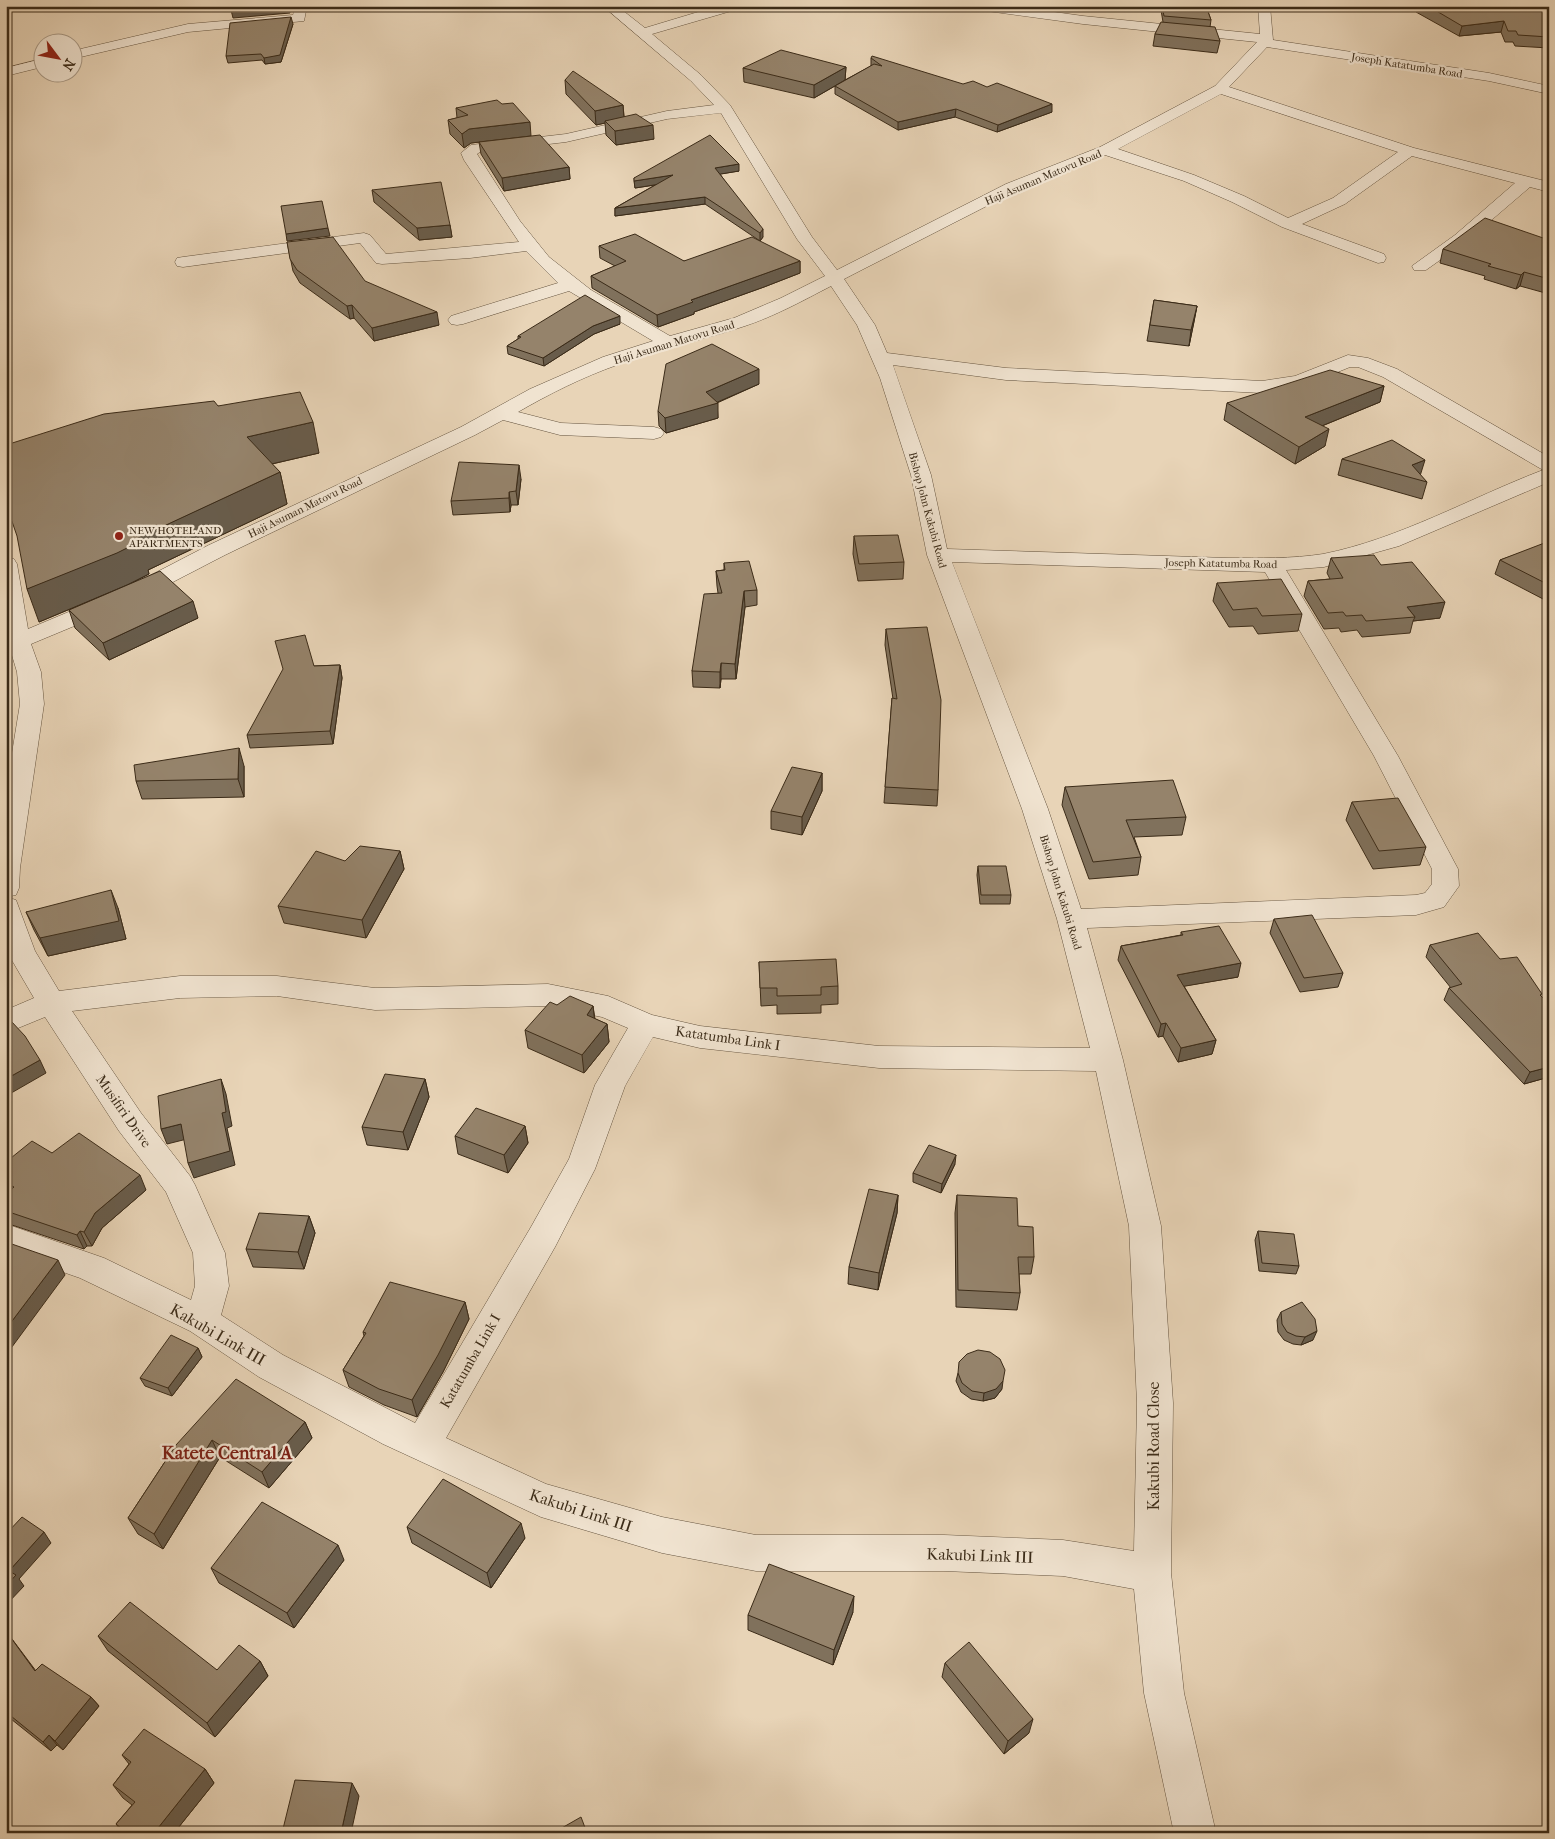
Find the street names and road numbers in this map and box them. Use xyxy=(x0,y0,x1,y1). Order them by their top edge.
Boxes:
street label: Joseph Katatumba Road xyxy=(1349,50,1465,81)
street label: Haji Asuman Matovu Road xyxy=(983,147,1104,208)
street label: Haji Asuman Matovu Road xyxy=(612,318,737,367)
street label: Bishop John Kakubi Road xyxy=(906,451,950,571)
street label: Haji Asuman Matovu Road xyxy=(246,474,365,541)
street label: Joseph Katatumba Road xyxy=(1164,556,1278,571)
street label: Bishop John Kakubi Road xyxy=(1037,833,1085,952)
street label: Katatumba Link I xyxy=(674,1023,782,1054)
street label: Musifiri Drive xyxy=(92,1072,155,1151)
street label: Kakubi Link III xyxy=(167,1299,269,1369)
street label: Katatumba Link I xyxy=(437,1311,505,1411)
street label: Kakubi Road Close xyxy=(1144,1381,1163,1510)
street label: Kakubi Link III xyxy=(527,1485,635,1536)
street label: Kakubi Link III xyxy=(926,1544,1034,1567)

